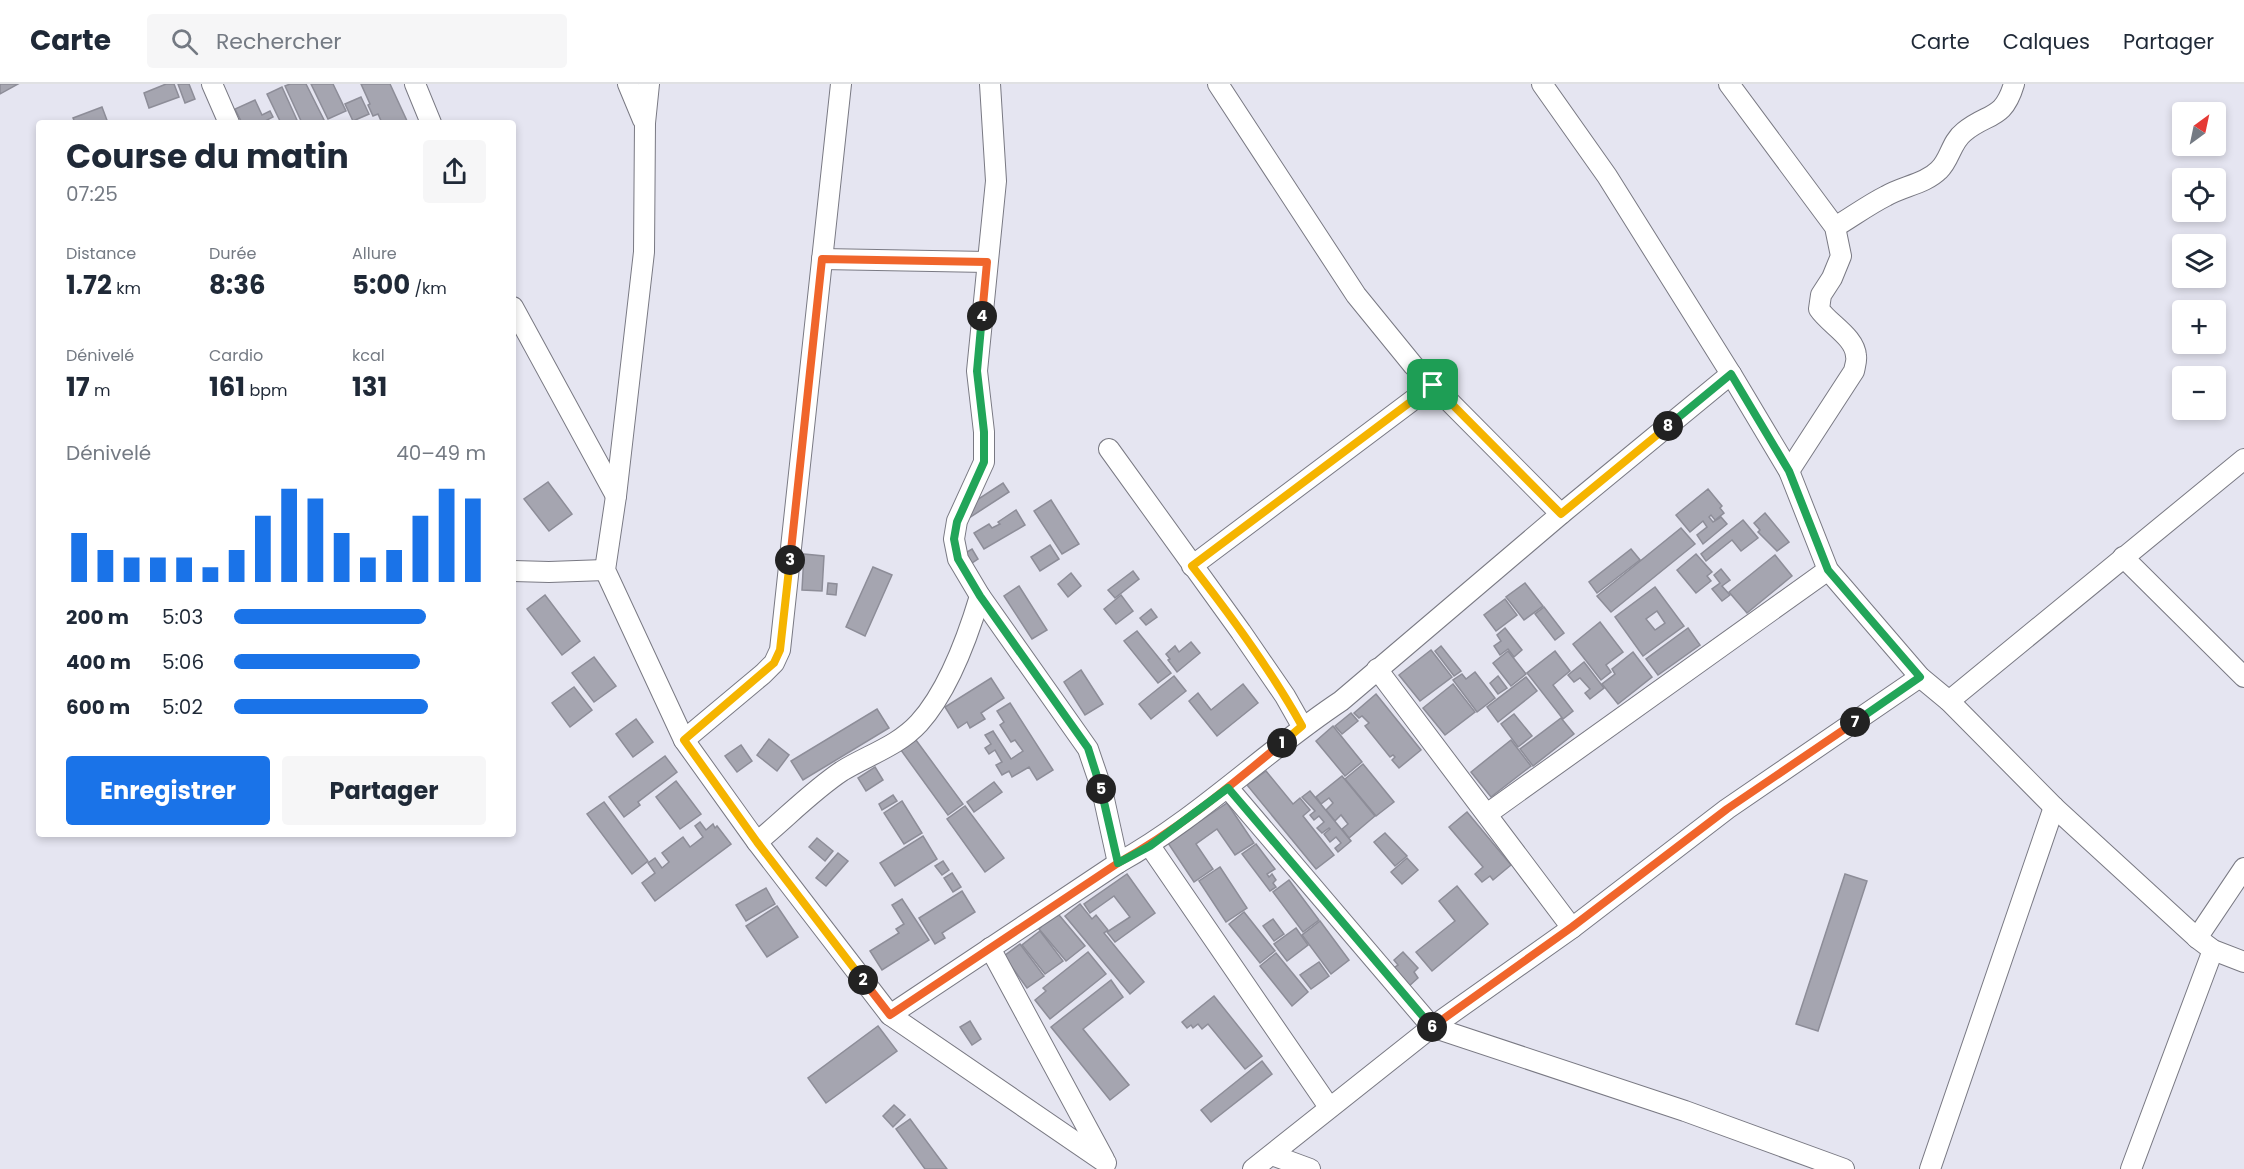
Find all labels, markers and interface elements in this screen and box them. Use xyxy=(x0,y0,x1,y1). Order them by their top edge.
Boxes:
search box xyxy=(147,14,567,68)
text: Carte xyxy=(30,21,111,60)
icon: search xyxy=(168,25,201,58)
text: Rechercher xyxy=(216,26,342,57)
text: Carte xyxy=(1911,27,1970,56)
text: Calques xyxy=(2003,27,2090,56)
text: Partager xyxy=(2123,27,2214,56)
north arrow xyxy=(2172,102,2226,156)
map controls xyxy=(2172,102,2226,420)
text: Course du matin xyxy=(66,133,349,180)
button: share xyxy=(423,140,486,203)
button: locate xyxy=(2172,168,2226,222)
text: 07:25 xyxy=(66,180,118,208)
button: layers xyxy=(2172,234,2226,288)
text: Distance xyxy=(66,242,136,265)
text: Durée xyxy=(209,242,256,265)
text: Allure xyxy=(352,242,397,265)
text: 1.72 xyxy=(66,267,112,303)
text: 8:36 xyxy=(209,267,266,303)
text: 5:00 xyxy=(352,267,410,303)
text: km xyxy=(112,277,141,300)
text: /km xyxy=(410,277,447,300)
button: + xyxy=(2172,300,2226,354)
pin: 4 xyxy=(967,301,997,331)
text: 4 xyxy=(977,304,987,327)
text: Dénivelé xyxy=(66,344,134,367)
text: Cardio xyxy=(209,344,263,367)
text: kcal xyxy=(352,344,385,367)
pin xyxy=(1407,359,1458,410)
button: − xyxy=(2172,366,2226,420)
icon: arrive xyxy=(1416,368,1449,401)
text: 17 xyxy=(66,369,90,405)
text: 161 xyxy=(209,369,245,405)
text: 131 xyxy=(352,369,387,405)
text: m xyxy=(90,379,110,402)
text: bpm xyxy=(245,379,288,402)
pin: 8 xyxy=(1653,411,1683,441)
text: 8 xyxy=(1663,414,1673,437)
text: Dénivelé xyxy=(66,439,151,467)
text: 40–49 m xyxy=(396,439,486,467)
pin: 3 xyxy=(775,545,805,575)
text: 3 xyxy=(785,548,795,571)
text: 200 m xyxy=(66,603,129,631)
text: 5:03 xyxy=(162,603,203,631)
text: 400 m xyxy=(66,648,131,676)
text: 5:06 xyxy=(162,648,204,676)
text: 600 m xyxy=(66,693,130,721)
text: 5:02 xyxy=(162,693,203,721)
pin: 7 xyxy=(1840,707,1870,737)
text: 7 xyxy=(1851,710,1859,733)
pin: 1 xyxy=(1267,728,1297,758)
text: 1 xyxy=(1279,731,1285,754)
button: Enregistrer xyxy=(66,756,270,825)
button: Partager xyxy=(282,756,486,825)
pin: 5 xyxy=(1086,774,1116,804)
text: 5 xyxy=(1096,777,1106,800)
pin: 2 xyxy=(848,965,878,995)
text: 2 xyxy=(858,968,868,991)
pin: 6 xyxy=(1417,1012,1447,1042)
text: 6 xyxy=(1427,1015,1437,1038)

